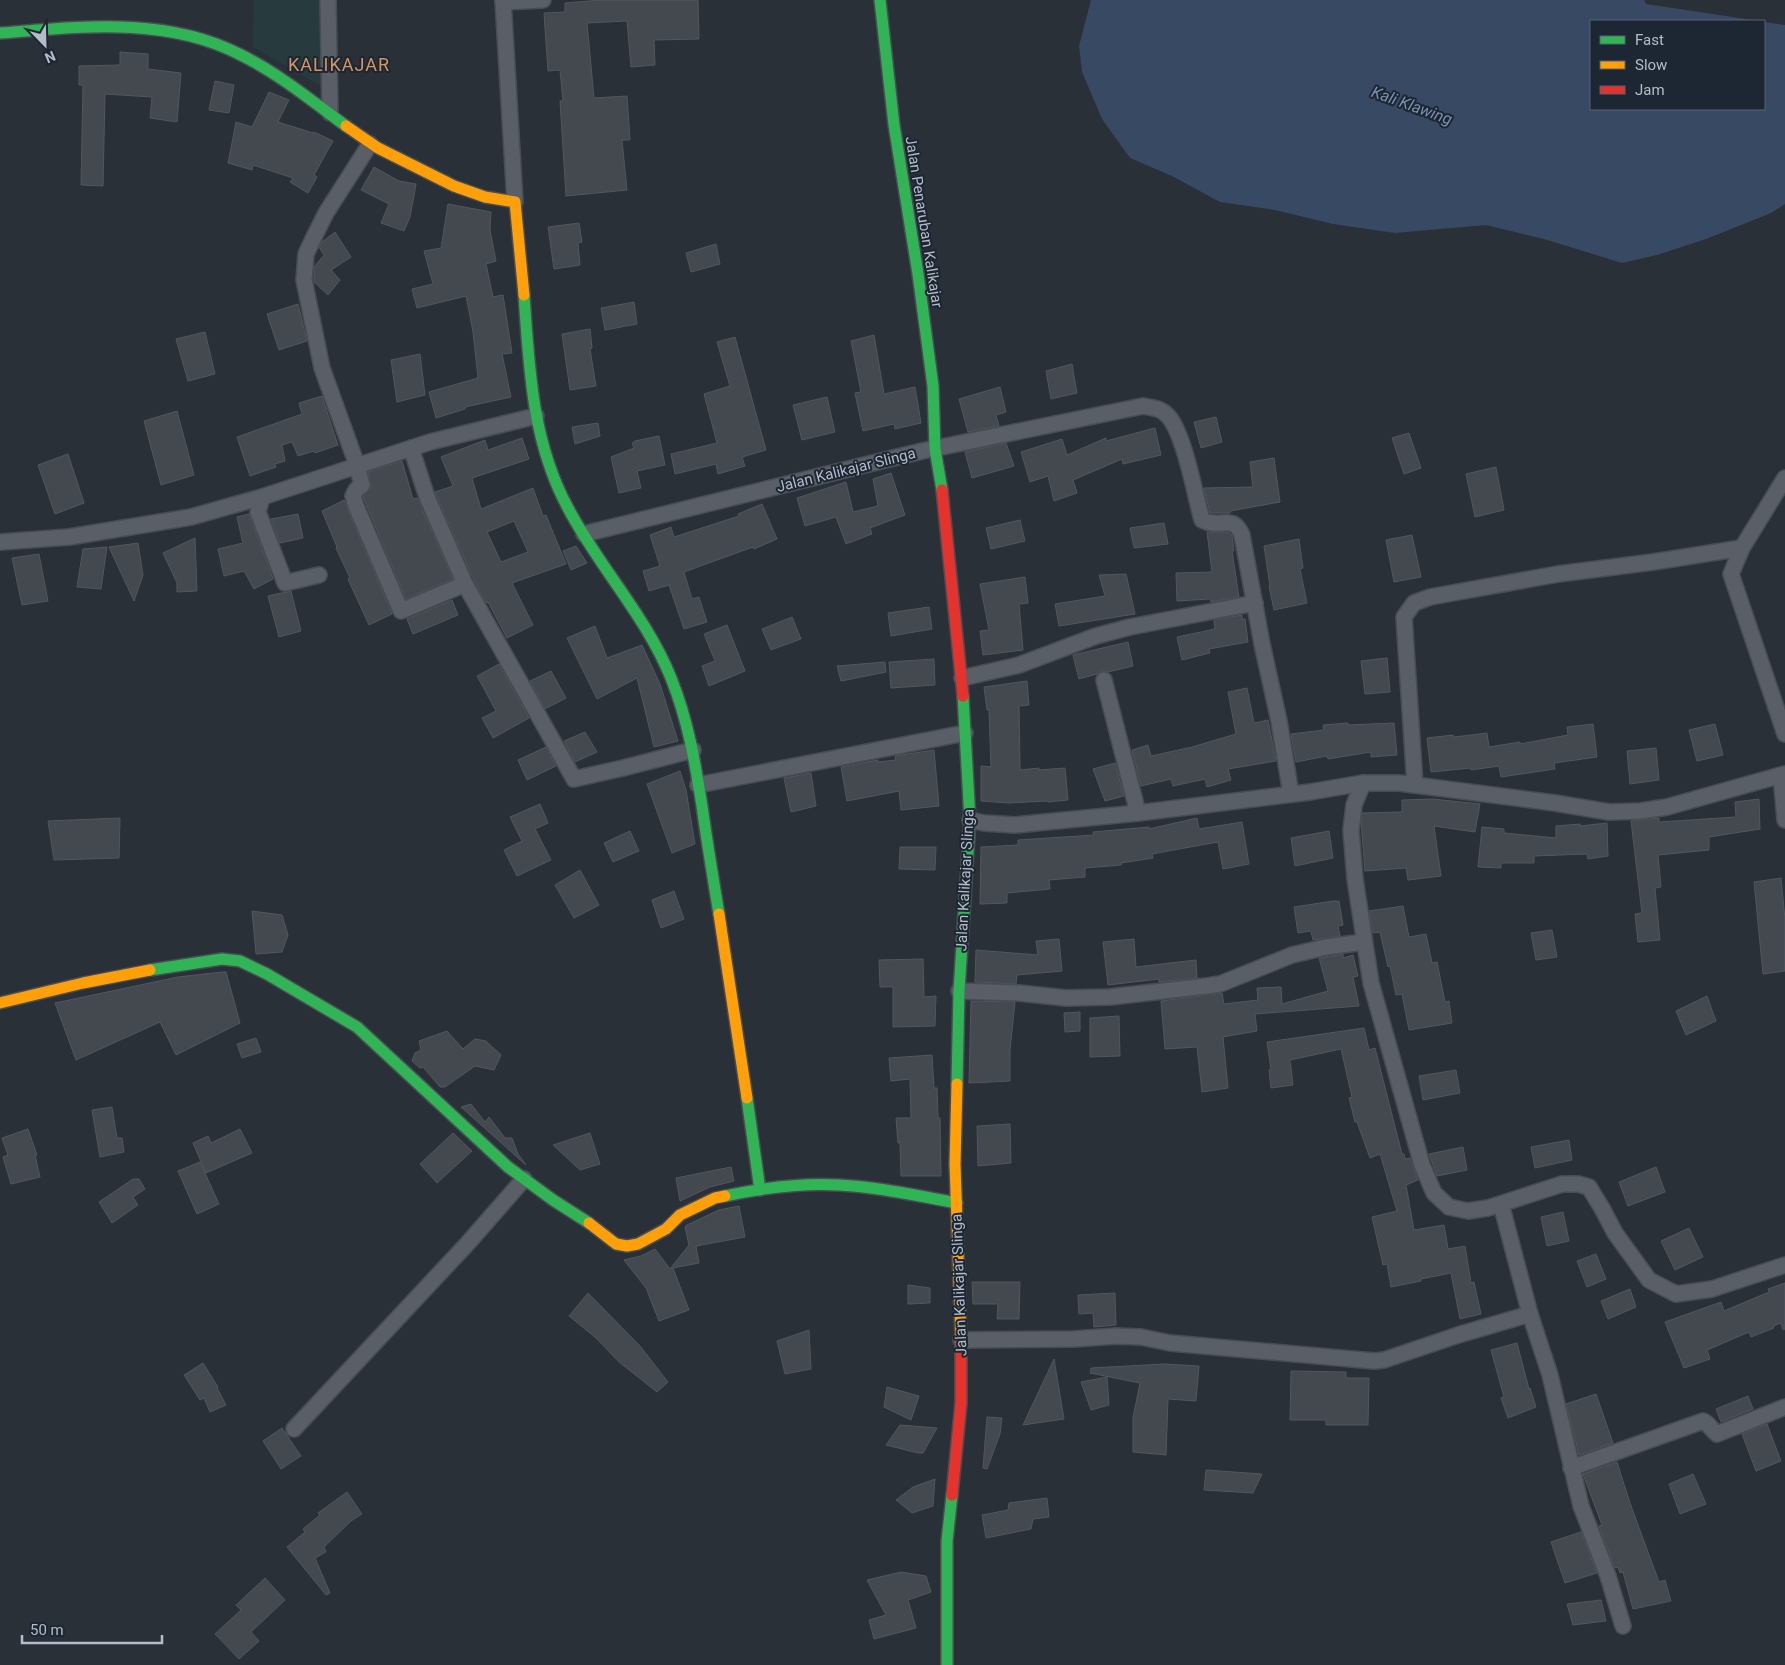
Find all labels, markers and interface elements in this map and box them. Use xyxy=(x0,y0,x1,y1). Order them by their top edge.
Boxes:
north arrow xyxy=(20,20,70,70)
legend xyxy=(1590,20,1765,110)
text: Fast xyxy=(1635,31,1664,49)
text: N xyxy=(42,48,58,66)
district label: KALIKAJAR xyxy=(288,54,390,75)
text: Slow xyxy=(1635,56,1667,74)
text: Jam xyxy=(1635,81,1665,99)
water label: Kali Klawing xyxy=(1369,82,1455,129)
street label: Jalan Penaruban Kalikajar xyxy=(902,135,946,309)
street label: Jalan Kalikajar Slinga xyxy=(775,444,917,496)
street label: Jalan Kalikajar Slinga xyxy=(952,808,978,952)
street label: Jalan Kalikajar Slinga xyxy=(948,1213,970,1357)
scale bar xyxy=(22,1612,162,1644)
text: 50 m xyxy=(30,1621,64,1639)

